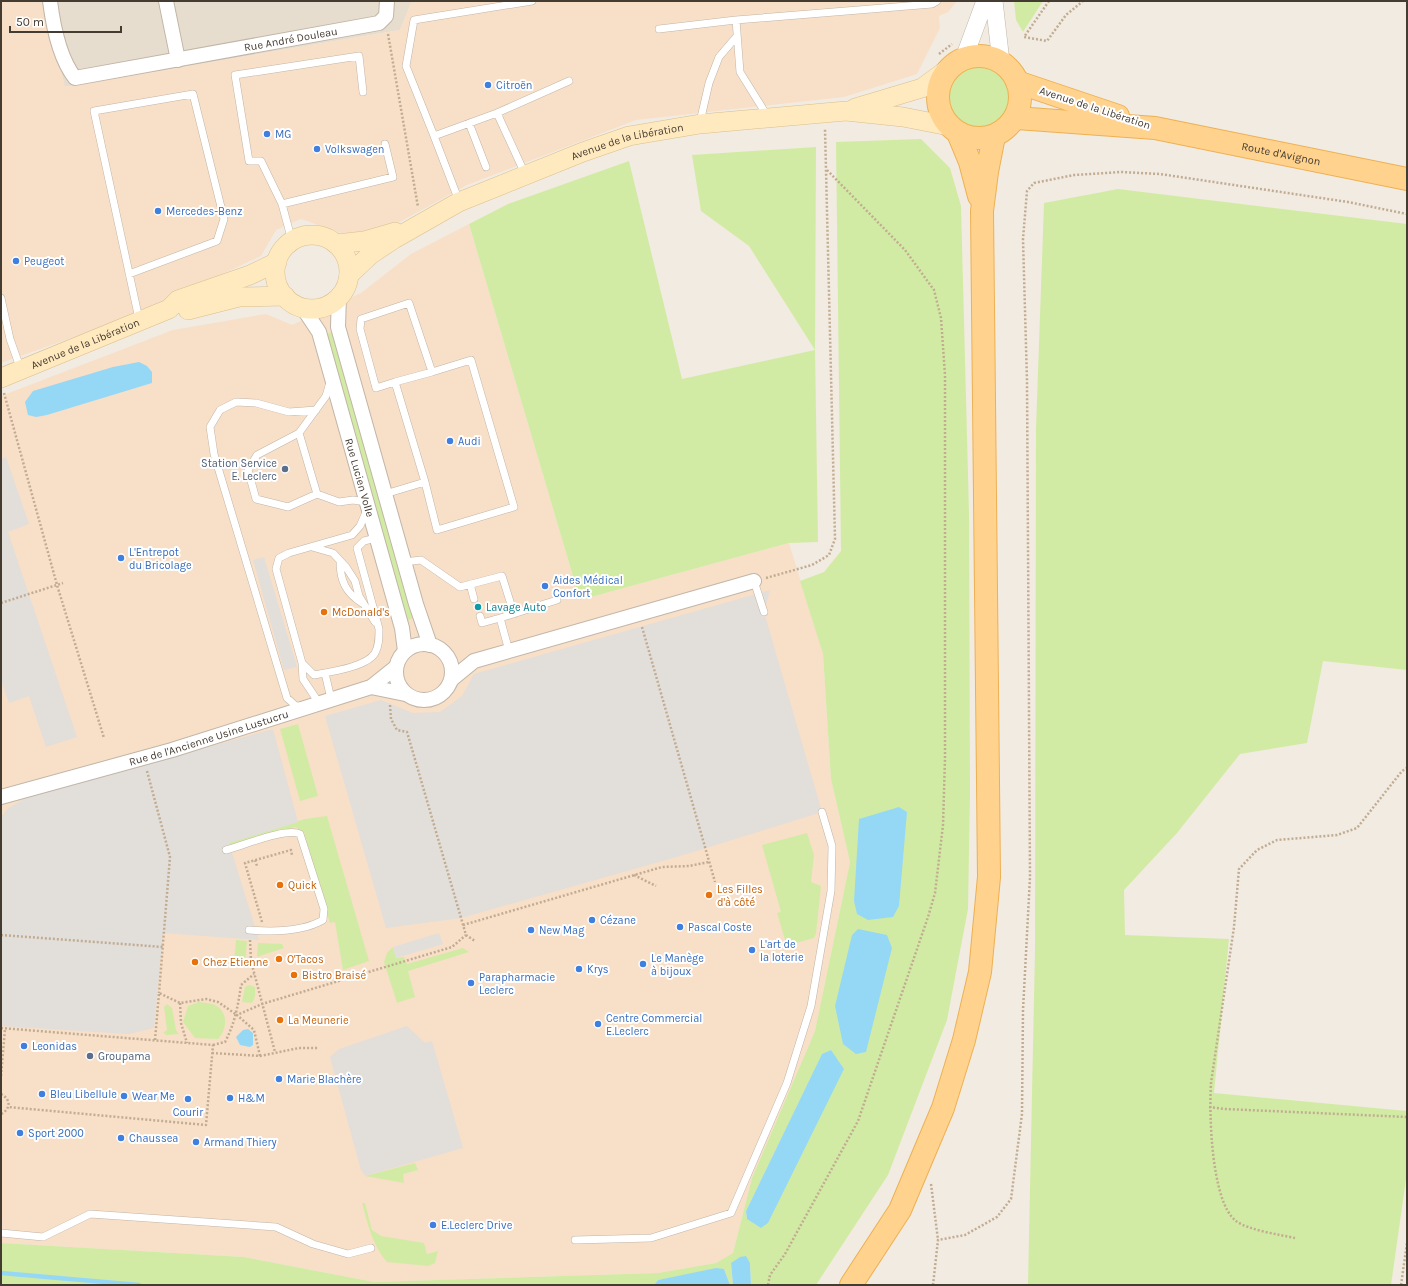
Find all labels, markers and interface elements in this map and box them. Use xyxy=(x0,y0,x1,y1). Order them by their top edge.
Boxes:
scale bar xyxy=(10,8,121,34)
text: 50 m xyxy=(16,15,44,29)
street label: Rue André Douleau xyxy=(243,24,339,54)
place label: Citroën xyxy=(496,79,532,92)
marker: Citroën xyxy=(483,80,493,90)
street label: Avenue de la Libération xyxy=(1038,84,1152,132)
street label: Avenue de la Libération xyxy=(569,120,684,163)
place label: MG xyxy=(275,128,291,141)
marker: MG xyxy=(262,129,272,139)
street label: Route d'Avignon xyxy=(1240,139,1322,168)
place label: Volkswagen xyxy=(325,143,384,156)
marker: Volkswagen xyxy=(312,144,322,154)
place label: Mercedes-Benz xyxy=(166,205,242,218)
marker: Mercedes-Benz xyxy=(153,206,163,216)
place label: Peugeot xyxy=(24,255,64,268)
marker: Peugeot xyxy=(11,256,21,266)
street label: Avenue de la Libération xyxy=(29,315,141,372)
place label: Audi xyxy=(458,435,481,448)
marker: Audi xyxy=(445,436,455,446)
street label: Rue Lucien Volle xyxy=(343,437,377,519)
place label: Station Service E. Leclerc xyxy=(201,457,277,483)
marker: Station Service E. Leclerc xyxy=(280,464,290,474)
place label: L'Entrepot du Bricolage xyxy=(129,546,192,572)
marker: L'Entrepot du Bricolage xyxy=(116,553,126,563)
place label: Aides Médical Confort xyxy=(553,574,623,600)
marker: Aides Médical Confort xyxy=(540,581,550,591)
place label: Lavage Auto xyxy=(486,601,546,614)
marker: Lavage Auto xyxy=(473,602,483,612)
place label: McDonald's xyxy=(332,606,390,619)
marker: McDonald's xyxy=(319,607,329,617)
street label: Rue de l'Ancienne Usine Lustucru xyxy=(127,707,290,768)
place label: Quick xyxy=(288,879,317,892)
marker: Quick xyxy=(275,880,285,890)
place label: Les Filles d'à côté xyxy=(717,883,763,909)
marker: Les Filles d'à côté xyxy=(704,890,714,900)
place label: Cézane xyxy=(600,914,636,927)
marker: Cézane xyxy=(587,915,597,925)
place label: Pascal Coste xyxy=(688,921,752,934)
marker: Pascal Coste xyxy=(675,922,685,932)
place label: New Mag xyxy=(539,924,585,937)
marker: New Mag xyxy=(526,925,536,935)
place label: L'art de la loterie xyxy=(760,938,804,964)
marker: L'art de la loterie xyxy=(747,945,757,955)
place label: Le Manège à bijoux xyxy=(651,952,704,978)
place label: O'Tacos xyxy=(287,953,324,966)
marker: O'Tacos xyxy=(274,954,284,964)
place label: Chez Etienne xyxy=(203,956,268,969)
marker: Chez Etienne xyxy=(190,957,200,967)
marker: Le Manège à bijoux xyxy=(638,959,648,969)
place label: Krys xyxy=(587,963,609,976)
marker: Krys xyxy=(574,964,584,974)
place label: Bistro Braisé xyxy=(302,969,367,982)
marker: Bistro Braisé xyxy=(289,970,299,980)
place label: Parapharmacie Leclerc xyxy=(479,971,556,997)
marker: Parapharmacie Leclerc xyxy=(466,978,476,988)
place label: Centre Commercial E.Leclerc xyxy=(606,1012,702,1038)
place label: La Meunerie xyxy=(288,1014,349,1027)
marker: La Meunerie xyxy=(275,1015,285,1025)
marker: Centre Commercial E.Leclerc xyxy=(593,1019,603,1029)
place label: Leonidas xyxy=(32,1040,77,1053)
marker: Leonidas xyxy=(19,1041,29,1051)
place label: Groupama xyxy=(98,1050,151,1063)
marker: Groupama xyxy=(85,1051,95,1061)
place label: Marie Blachère xyxy=(287,1073,362,1086)
marker: Marie Blachère xyxy=(274,1074,284,1084)
place label: Bleu Libellule xyxy=(50,1088,117,1101)
marker: Bleu Libellule xyxy=(37,1089,47,1099)
place label: Wear Me xyxy=(132,1090,175,1103)
marker: Wear Me xyxy=(119,1091,129,1101)
place label: H&M xyxy=(238,1092,265,1105)
marker: H&M xyxy=(225,1093,235,1103)
marker: Courir xyxy=(183,1094,193,1104)
place label: Courir xyxy=(173,1106,203,1119)
place label: Sport 2000 xyxy=(28,1127,84,1140)
marker: Sport 2000 xyxy=(15,1128,25,1138)
place label: Chaussea xyxy=(129,1132,178,1145)
marker: Chaussea xyxy=(116,1133,126,1143)
place label: Armand Thiery xyxy=(204,1136,277,1149)
marker: Armand Thiery xyxy=(191,1137,201,1147)
place label: E.Leclerc Drive xyxy=(441,1219,513,1232)
marker: E.Leclerc Drive xyxy=(428,1220,438,1230)

